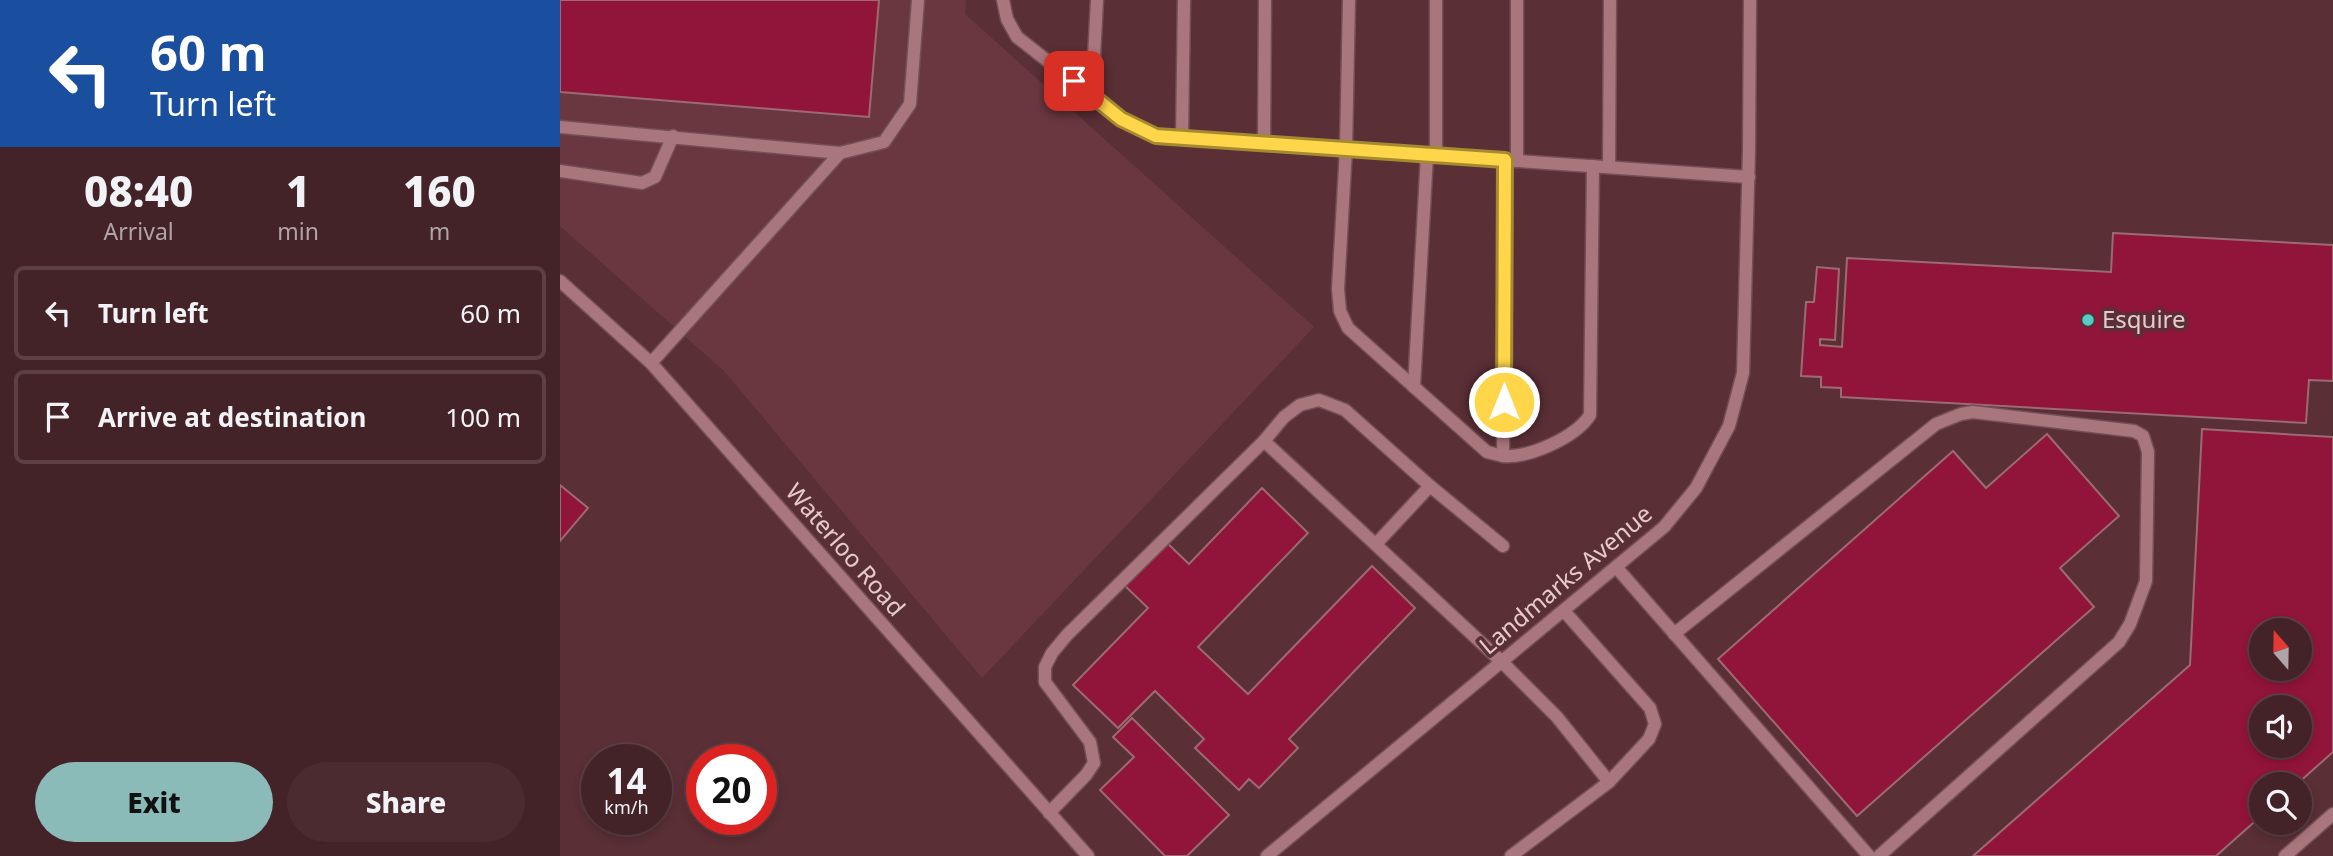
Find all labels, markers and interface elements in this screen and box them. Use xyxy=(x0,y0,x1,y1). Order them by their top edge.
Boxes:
text: 60 m xyxy=(150,19,267,85)
icon: left xyxy=(35,28,126,119)
pin xyxy=(1044,51,1104,111)
icon: arrive xyxy=(1055,62,1093,100)
text: Turn left xyxy=(150,82,276,125)
text: 08:40 xyxy=(84,162,193,219)
text: 1 xyxy=(286,162,310,219)
text: 160 xyxy=(403,162,476,219)
text: Arrival xyxy=(104,215,174,247)
text: min xyxy=(277,215,319,247)
text: m xyxy=(429,215,450,247)
icon: left xyxy=(39,294,77,332)
text: Turn left xyxy=(98,295,209,331)
text: 60 m xyxy=(460,295,521,331)
place label: Esquire xyxy=(2102,302,2186,335)
marker: Esquire xyxy=(2080,312,2096,328)
position arrow xyxy=(1467,365,1541,439)
icon: arrive xyxy=(39,398,77,436)
text: Arrive at destination xyxy=(98,399,367,435)
text: 100 m xyxy=(445,399,521,435)
street label: Waterloo Road xyxy=(779,475,913,623)
street label: Landmarks Avenue xyxy=(1472,497,1658,661)
north arrow xyxy=(2249,618,2312,681)
map controls xyxy=(2249,618,2312,835)
button: sound xyxy=(2249,695,2312,758)
speed limit sign: 20 xyxy=(686,744,777,835)
text: 14 xyxy=(606,757,647,804)
button: Exit xyxy=(35,762,273,842)
button: Share xyxy=(287,762,525,842)
button: search xyxy=(2249,772,2312,835)
text: km/h xyxy=(604,795,649,819)

